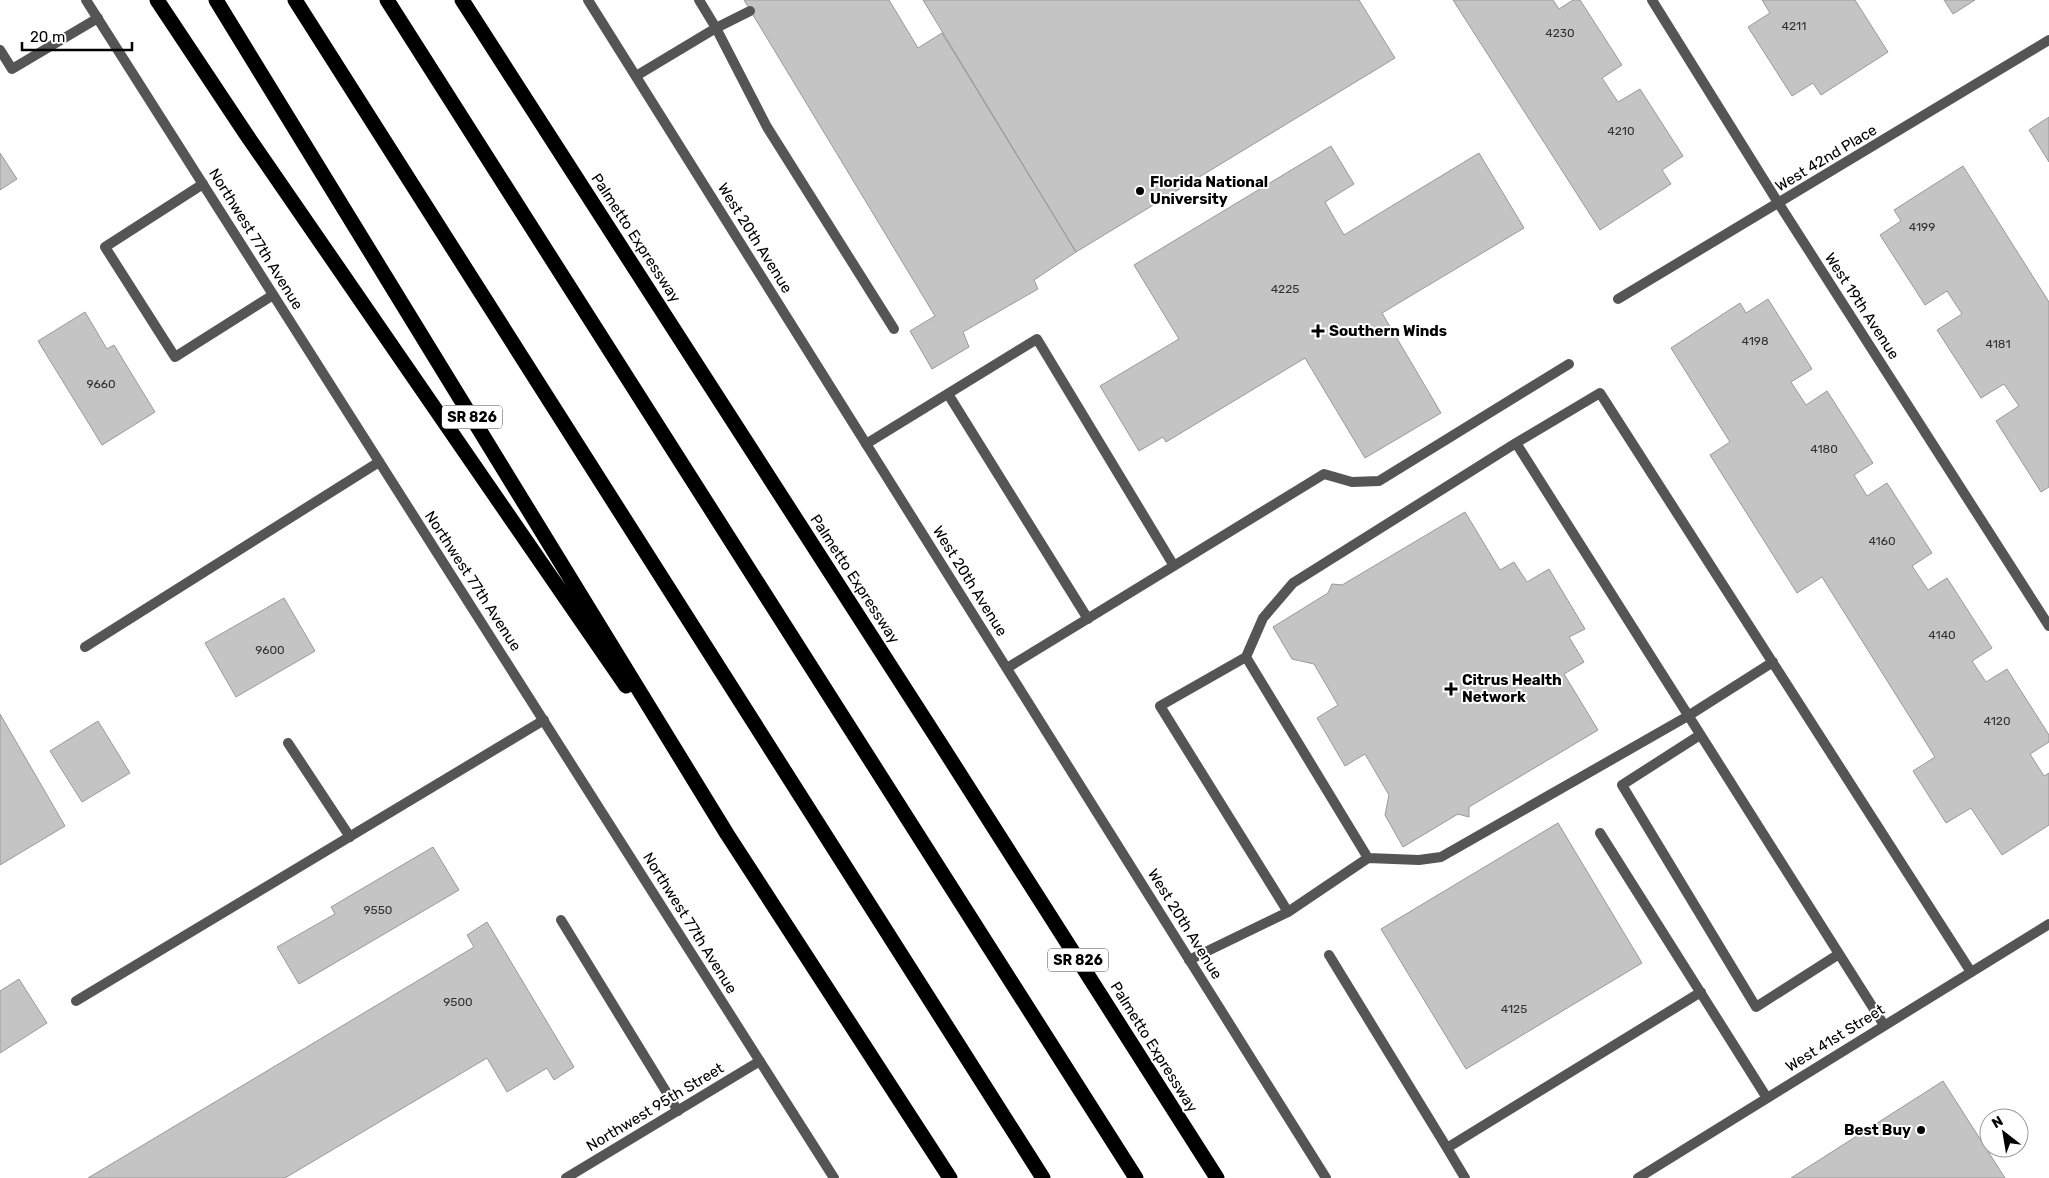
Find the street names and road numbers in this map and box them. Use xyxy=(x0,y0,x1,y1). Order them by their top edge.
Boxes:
street label: West 42nd Place xyxy=(1772,121,1880,195)
street label: Northwest 77th Avenue xyxy=(205,165,307,313)
street label: Palmetto Expressway xyxy=(587,170,685,306)
street label: West 20th Avenue xyxy=(714,180,796,296)
street label: West 19th Avenue xyxy=(1821,249,1903,363)
road number: SR 826 xyxy=(442,406,502,428)
street label: Northwest 77th Avenue xyxy=(421,508,525,654)
street label: Palmetto Expressway xyxy=(806,511,904,647)
street label: West 20th Avenue xyxy=(929,523,1011,639)
street label: Northwest 77th Avenue xyxy=(639,849,741,997)
street label: West 20th Avenue xyxy=(1144,866,1226,982)
road number: SR 826 xyxy=(1048,948,1108,972)
street label: Palmetto Expressway xyxy=(1106,978,1202,1116)
street label: West 41st Street xyxy=(1782,1000,1888,1076)
street label: Northwest 95th Street xyxy=(583,1059,727,1155)

